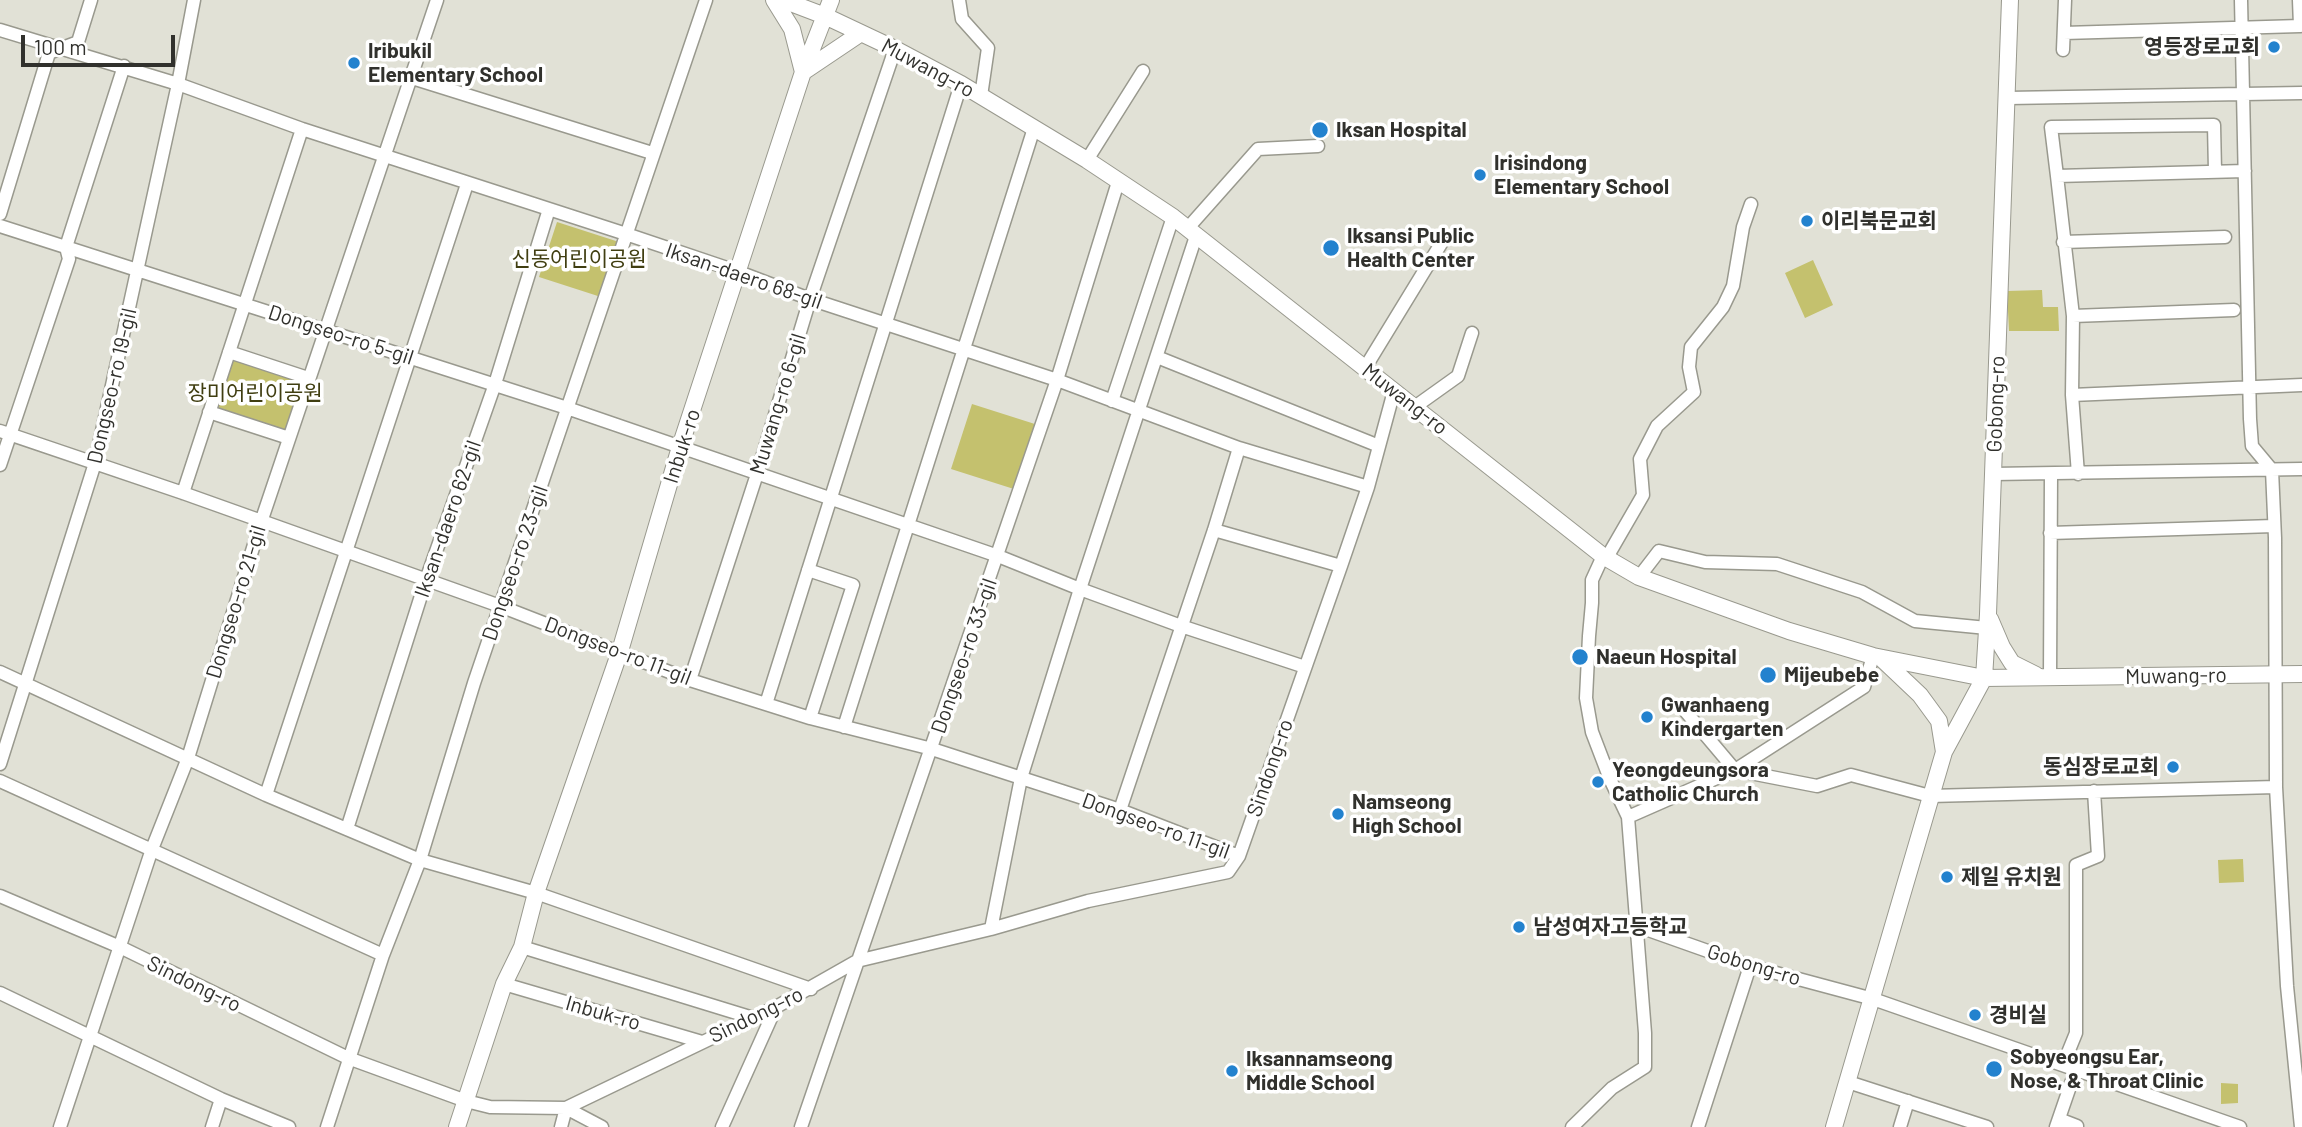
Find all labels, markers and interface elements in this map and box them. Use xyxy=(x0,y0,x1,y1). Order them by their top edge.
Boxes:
scale bar xyxy=(24,21,178,65)
street label: Muwang-ro xyxy=(877,33,979,103)
text: 100 m xyxy=(34,34,87,59)
place label: 영등장로교회 xyxy=(2144,34,2260,60)
place label: Iribukil Elementary School xyxy=(368,38,543,88)
marker: 영등장로교회 xyxy=(2266,39,2282,55)
marker: Iribukil Elementary School xyxy=(346,55,362,71)
place label: Iksan Hospital xyxy=(1336,117,1467,143)
marker: Iksan Hospital xyxy=(1310,120,1330,140)
place label: Irisindong Elementary School xyxy=(1494,150,1669,200)
marker: Irisindong Elementary School xyxy=(1472,167,1488,183)
place label: 이리북문교회 xyxy=(1821,208,1937,234)
marker: 이리북문교회 xyxy=(1799,213,1815,229)
place label: Iksansi Public Health Center xyxy=(1347,223,1474,273)
street label: Iksan-daero 68-gil xyxy=(662,237,826,315)
marker: Iksansi Public Health Center xyxy=(1321,238,1341,258)
park label: 신동어린이공원 xyxy=(511,246,647,272)
street label: Dongseo-ro 5-gil xyxy=(265,300,417,370)
street label: Dongseo-ro 19-gil xyxy=(82,306,142,466)
street label: Muwang-ro 6-gil xyxy=(745,330,811,478)
street label: Gobong-ro xyxy=(1982,355,2010,453)
street label: Muwang-ro xyxy=(1357,358,1453,440)
park label: 장미어린이공원 xyxy=(187,380,323,406)
street label: Inbuk-ro xyxy=(658,406,706,486)
street label: Iksan-daero 62-gil xyxy=(409,437,487,601)
street label: Dongseo-ro 23-gil xyxy=(477,482,553,644)
street label: Dongseo-ro 21-gil xyxy=(201,522,271,682)
street label: Dongseo-ro 33-gil xyxy=(926,575,1002,737)
street label: Dongseo-ro 11-gil xyxy=(541,611,695,691)
place label: Naeun Hospital xyxy=(1596,644,1737,670)
marker: Naeun Hospital xyxy=(1570,647,1590,667)
place label: Mijeubebe xyxy=(1784,662,1879,688)
street label: Muwang-ro xyxy=(2125,663,2227,689)
marker: Mijeubebe xyxy=(1758,665,1778,685)
place label: Gwanhaeng Kindergarten xyxy=(1661,692,1784,742)
marker: Gwanhaeng Kindergarten xyxy=(1639,709,1655,725)
street label: Sindong-ro xyxy=(1242,716,1298,820)
place label: 동심장로교회 xyxy=(2043,754,2159,780)
place label: Yeongdeungsora Catholic Church xyxy=(1612,757,1769,807)
marker: 동심장로교회 xyxy=(2165,759,2181,775)
marker: Yeongdeungsora Catholic Church xyxy=(1590,774,1606,790)
street label: Dongseo-ro 11-gil xyxy=(1079,788,1233,864)
place label: Namseong High School xyxy=(1352,789,1462,839)
marker: Namseong High School xyxy=(1330,806,1346,822)
place label: 제일 유치원 xyxy=(1961,864,2062,890)
marker: 제일 유치원 xyxy=(1939,869,1955,885)
place label: 남성여자고등학교 xyxy=(1533,914,1688,940)
marker: 남성여자고등학교 xyxy=(1511,919,1527,935)
street label: Gobong-ro xyxy=(1704,939,1804,991)
street label: Sindong-ro xyxy=(143,950,245,1018)
street label: Sindong-ro xyxy=(705,981,807,1049)
street label: Inbuk-ro xyxy=(563,990,643,1036)
place label: 경비실 xyxy=(1989,1002,2047,1028)
marker: 경비실 xyxy=(1967,1007,1983,1023)
place label: Sobyeongsu Ear, Nose, & Throat Clinic xyxy=(2010,1044,2204,1094)
place label: Iksannamseong Middle School xyxy=(1246,1046,1393,1096)
marker: Sobyeongsu Ear, Nose, & Throat Clinic xyxy=(1984,1059,2004,1079)
marker: Iksannamseong Middle School xyxy=(1224,1063,1240,1079)

